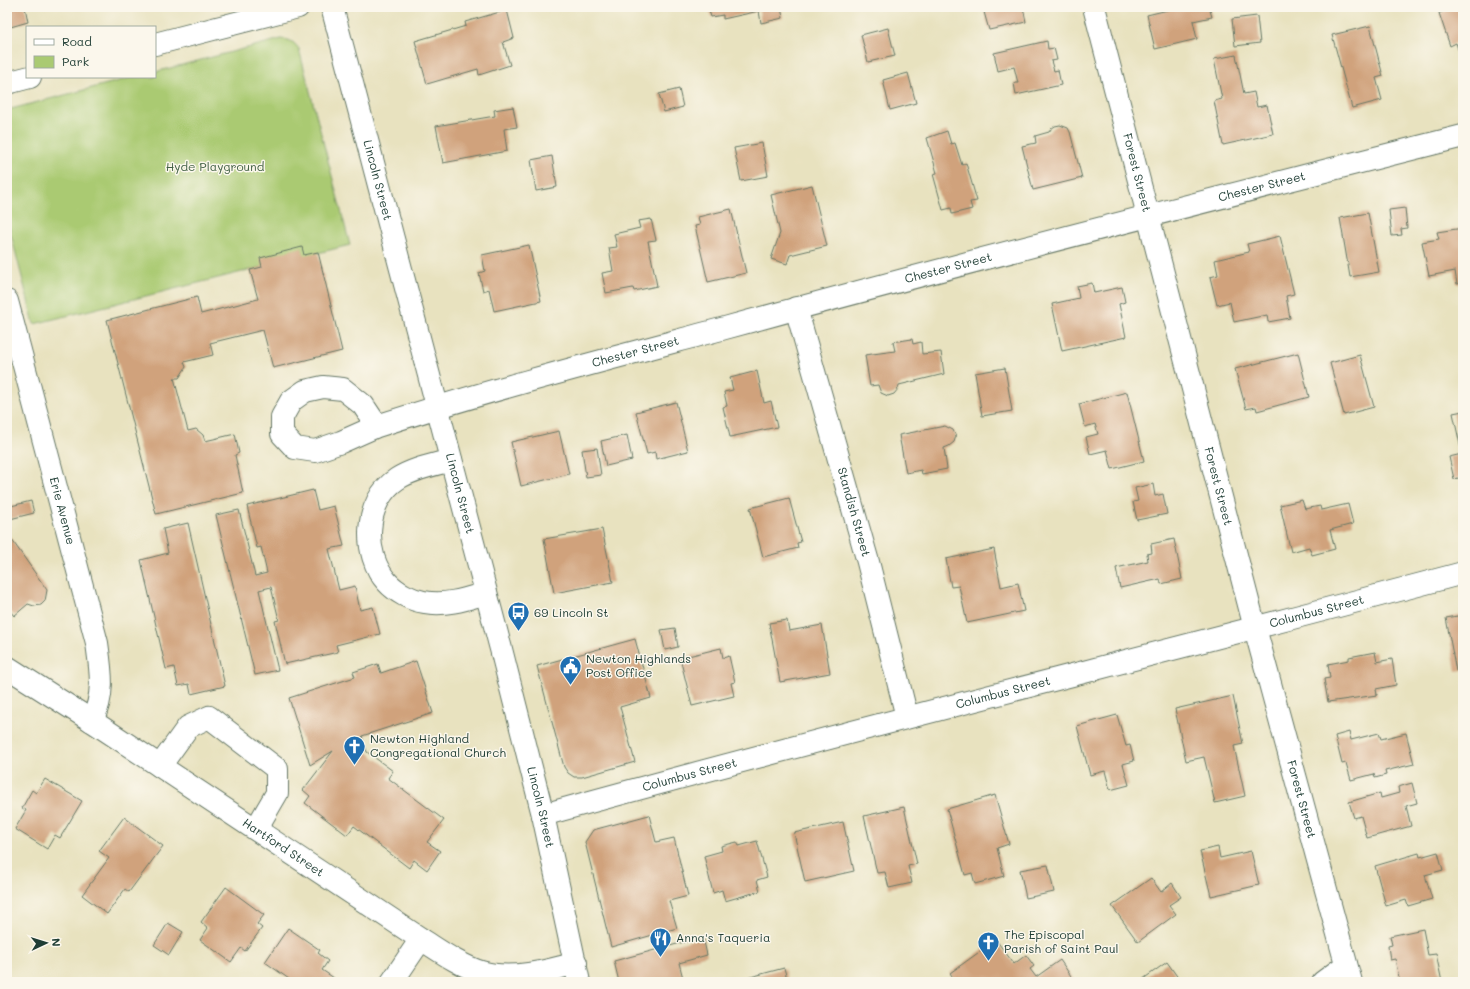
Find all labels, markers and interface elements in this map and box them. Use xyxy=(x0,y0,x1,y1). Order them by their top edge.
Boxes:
legend xyxy=(26,26,156,78)
text: Road xyxy=(62,33,92,49)
text: Park xyxy=(62,53,89,69)
street label: Forest Street xyxy=(1120,131,1156,213)
street label: Lincoln Street xyxy=(360,138,397,222)
park label: Hyde Playground xyxy=(166,158,265,174)
street label: Chester Street xyxy=(1216,167,1307,205)
street label: Chester Street xyxy=(903,248,993,286)
street label: Chester Street xyxy=(590,332,680,370)
street label: Forest Street xyxy=(1201,445,1237,527)
street label: Lincoln Street xyxy=(443,451,479,535)
street label: Standish Street xyxy=(835,465,875,558)
street label: Erie Avenue xyxy=(47,475,80,546)
street label: Columbus Street xyxy=(1268,591,1365,631)
bus stop icon: 69 Lincoln St xyxy=(505,600,531,633)
place label: 69 Lincoln St xyxy=(534,604,609,620)
place label: Newton Highlands Post Office xyxy=(586,650,691,680)
public building icon: Newton Highlands Post Office xyxy=(558,653,584,686)
street label: Columbus Street xyxy=(954,672,1052,712)
place label: Newton Highland Congregational Church xyxy=(370,730,506,760)
church icon: Newton Highland Congregational Church xyxy=(341,733,367,766)
street label: Columbus Street xyxy=(640,754,738,794)
street label: Forest Street xyxy=(1284,758,1321,840)
street label: Lincoln Street xyxy=(524,765,559,849)
street label: Hartford Street xyxy=(240,814,328,880)
north arrow xyxy=(26,923,66,963)
restaurant icon: Anna's Taqueria xyxy=(648,925,674,958)
place label: The Episcopal Parish of Saint Paul xyxy=(1004,926,1119,956)
place label: Anna's Taqueria xyxy=(676,929,770,945)
church icon: The Episcopal Parish of Saint Paul xyxy=(976,929,1002,962)
text: N xyxy=(49,938,64,947)

